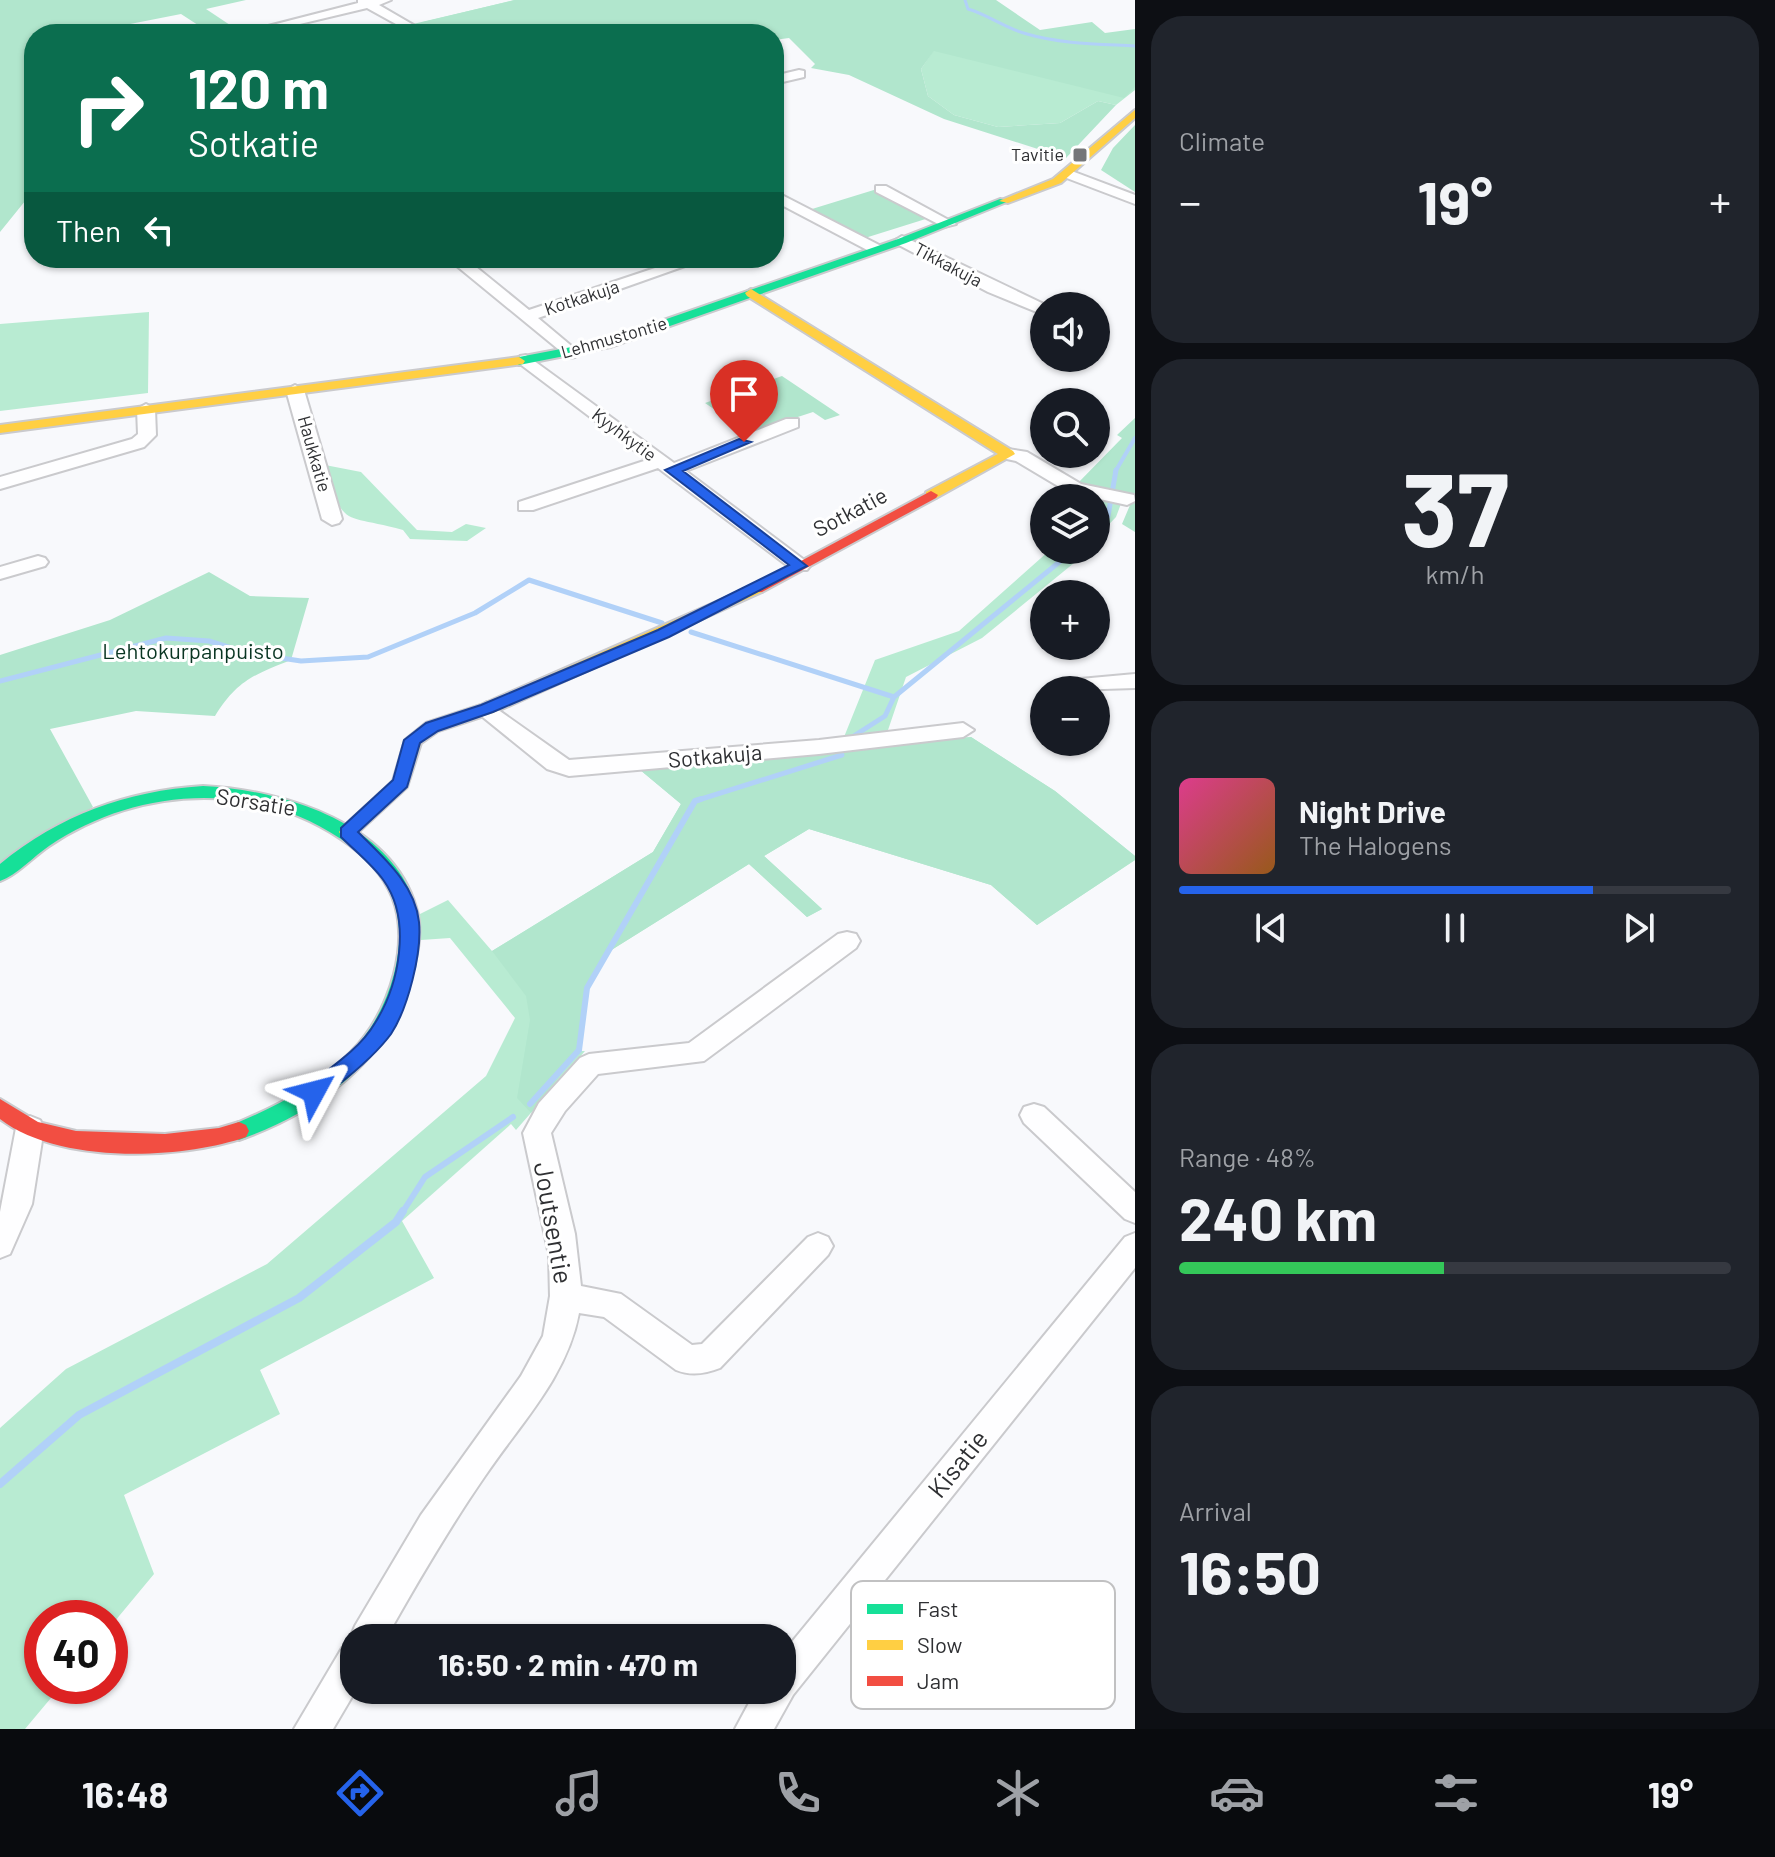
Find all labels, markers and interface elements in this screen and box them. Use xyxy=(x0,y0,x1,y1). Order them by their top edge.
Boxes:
text: 120 m xyxy=(188,53,329,120)
icon: right xyxy=(56,56,160,160)
text: Sotkatie xyxy=(188,121,319,164)
text: Climate xyxy=(1179,125,1265,156)
place label: Tavitie xyxy=(1011,143,1064,165)
marker: Tavitie xyxy=(1071,146,1089,164)
text: 19° xyxy=(1417,165,1493,237)
text: − xyxy=(1179,174,1201,227)
text: + xyxy=(1709,174,1731,227)
icon: left xyxy=(137,208,181,252)
text: Then xyxy=(56,212,121,248)
street label: Tikkakuja xyxy=(911,237,986,291)
street label: Kotkakuja xyxy=(542,275,622,319)
map controls xyxy=(1030,292,1110,756)
button: sound xyxy=(1030,292,1110,372)
street label: Lehmustontie xyxy=(558,311,669,363)
pin xyxy=(710,360,778,442)
icon: arrive xyxy=(722,372,766,416)
button: search xyxy=(1030,388,1110,468)
street label: Kyyhkytie xyxy=(588,403,661,466)
street label: Haukkatie xyxy=(294,413,336,494)
text: 37 xyxy=(1401,443,1509,568)
street label: Sotkatie xyxy=(808,481,891,541)
button: layers xyxy=(1030,484,1110,564)
text: km/h xyxy=(1426,558,1484,589)
button: + xyxy=(1030,580,1110,660)
park label: Lehtokurpanpuisto xyxy=(102,637,284,663)
button: − xyxy=(1030,676,1110,756)
street label: Sotkakuja xyxy=(667,738,763,772)
street label: Sorsatie xyxy=(215,782,298,820)
text: Night Drive xyxy=(1299,793,1446,829)
text: The Halogens xyxy=(1299,829,1451,860)
icon: previous xyxy=(1249,906,1293,950)
icon: pause xyxy=(1433,906,1477,950)
icon: next xyxy=(1617,906,1661,950)
position arrow xyxy=(272,1050,356,1134)
text: Range · 48% xyxy=(1179,1141,1316,1172)
street label: Joutsentie xyxy=(529,1160,580,1286)
text: 240 km xyxy=(1179,1181,1377,1253)
street label: Kisatie xyxy=(920,1423,993,1503)
text: Arrival xyxy=(1179,1495,1252,1526)
text: 16:50 xyxy=(1179,1535,1321,1607)
legend xyxy=(851,1581,1115,1709)
text: Fast xyxy=(917,1595,959,1621)
speed limit sign: 40 xyxy=(24,1600,128,1704)
text: Slow xyxy=(917,1631,962,1657)
text: 16:50 · 2 min · 470 m xyxy=(438,1646,698,1682)
text: Jam xyxy=(917,1667,959,1693)
icon: directions xyxy=(332,1765,388,1821)
icon: music xyxy=(551,1765,607,1821)
icon: phone xyxy=(770,1765,826,1821)
icon: climate xyxy=(990,1765,1046,1821)
icon: car xyxy=(1209,1765,1265,1821)
icon: filters xyxy=(1428,1765,1484,1821)
text: 16:48 xyxy=(82,1772,168,1815)
text: 19° xyxy=(1648,1772,1693,1815)

